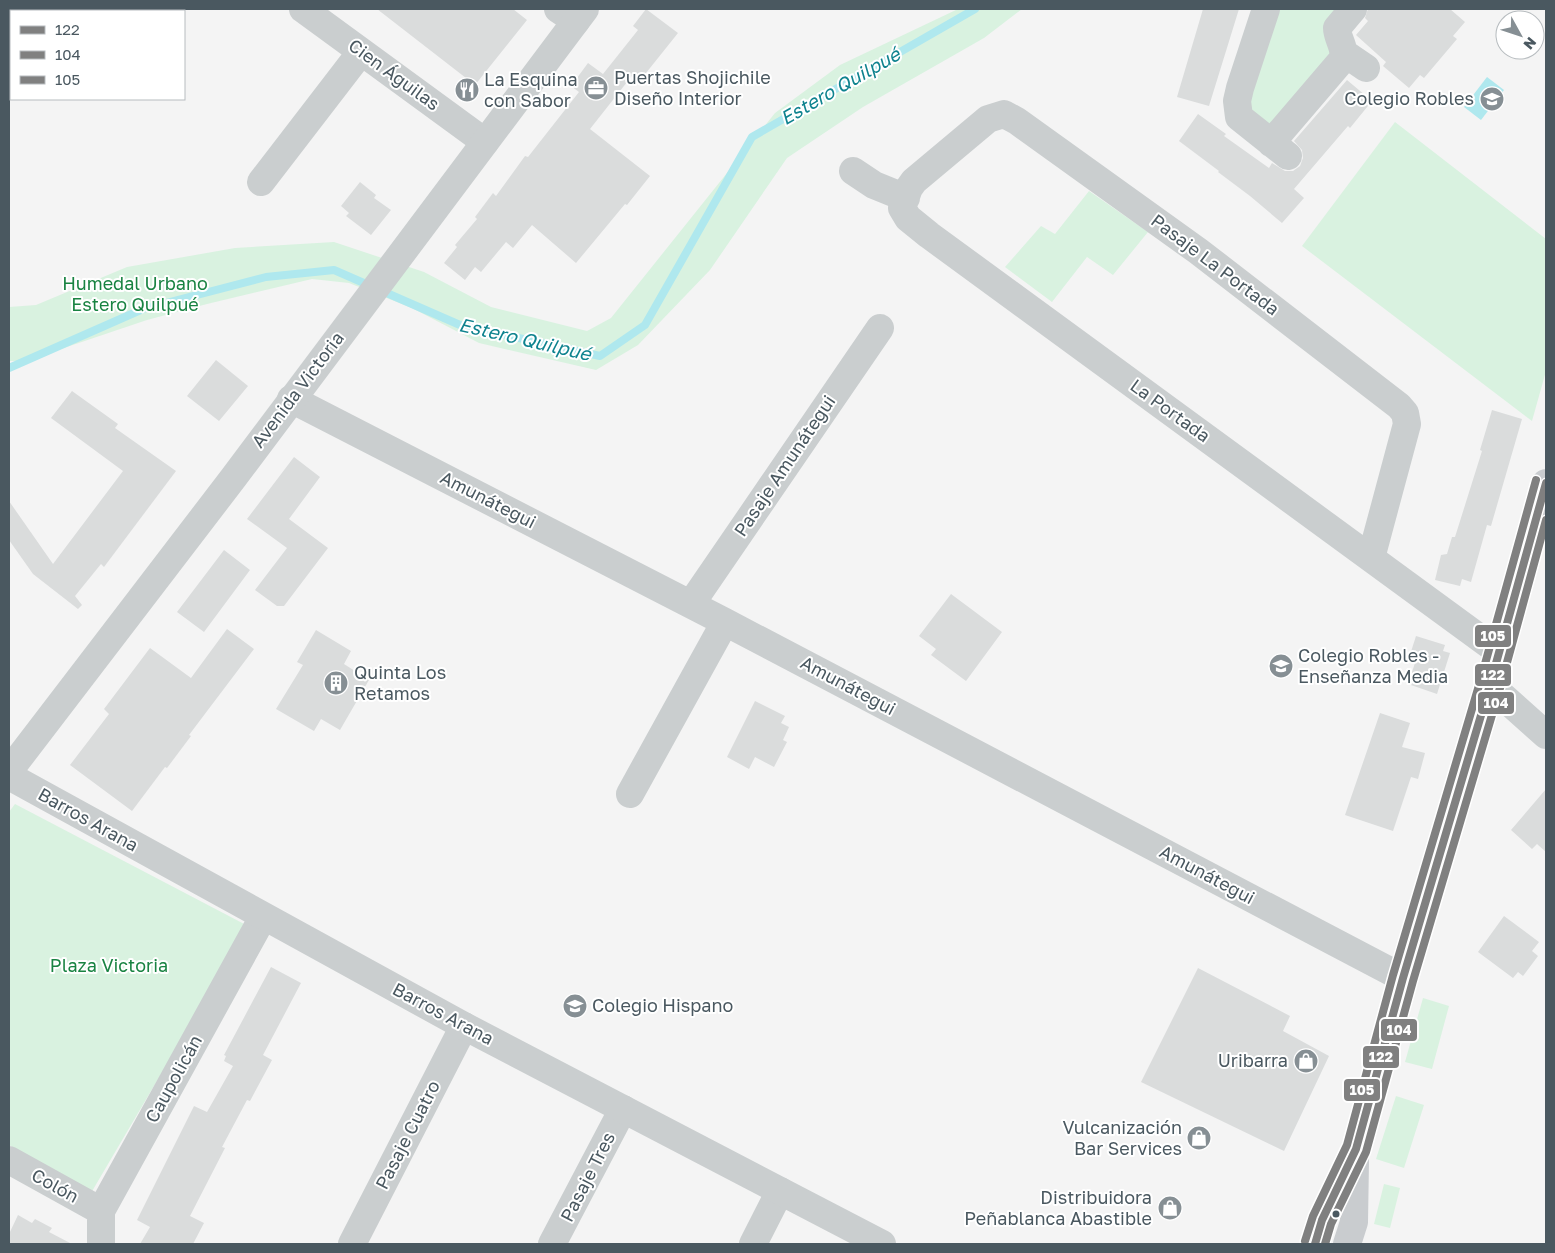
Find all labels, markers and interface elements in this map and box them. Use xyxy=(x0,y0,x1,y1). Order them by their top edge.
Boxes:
legend xyxy=(10,10,185,100)
north arrow xyxy=(1495,10,1545,60)
text: 122 xyxy=(55,20,80,38)
street label: Cien Águilas xyxy=(345,34,444,115)
text: N xyxy=(1520,34,1540,53)
water label: Estero Quilpué xyxy=(776,41,905,129)
text: 104 xyxy=(55,45,81,63)
place label: Puertas Shojichile Diseño Interior xyxy=(614,66,771,109)
place label: La Esquina con Sabor xyxy=(484,68,578,111)
text: 105 xyxy=(55,70,80,88)
office icon: Puertas Shojichile Diseño Interior xyxy=(583,75,609,101)
restaurant icon: La Esquina con Sabor xyxy=(454,77,480,103)
school or university icon: Colegio Robles xyxy=(1479,86,1505,112)
place label: Colegio Robles xyxy=(1344,87,1474,109)
street label: Pasaje La Portada xyxy=(1147,209,1284,320)
park label: Humedal Urbano Estero Quilpué xyxy=(62,272,208,315)
water label: Estero Quilpué xyxy=(457,312,595,365)
street label: Avenida Victoria xyxy=(246,327,348,452)
street label: La Portada xyxy=(1126,374,1215,447)
street label: Pasaje Amunátegui xyxy=(729,391,840,540)
street label: Amunátegui xyxy=(437,466,540,533)
line badge: 105 xyxy=(1474,624,1512,648)
text: 105 xyxy=(1481,627,1506,644)
place label: Colegio Robles - Enseñanza Media xyxy=(1298,644,1448,687)
street label: Amunátegui xyxy=(797,651,900,719)
school or university icon: Colegio Robles - Enseñanza Media xyxy=(1268,653,1294,679)
place label: Quinta Los Retamos xyxy=(354,661,446,704)
line badge: 122 xyxy=(1474,663,1512,687)
text: 122 xyxy=(1481,666,1506,683)
building icon: Quinta Los Retamos xyxy=(323,670,349,696)
line badge: 104 xyxy=(1477,691,1515,715)
text: 104 xyxy=(1483,694,1509,711)
street label: Barros Arana xyxy=(35,783,142,856)
street label: Amunátegui xyxy=(1156,840,1259,908)
park label: Plaza Victoria xyxy=(50,954,168,976)
street label: Barros Arana xyxy=(389,977,498,1049)
school or university icon: Colegio Hispano xyxy=(562,993,588,1019)
place label: Colegio Hispano xyxy=(592,994,733,1016)
line badge: 104 xyxy=(1380,1018,1418,1042)
text: 104 xyxy=(1386,1021,1412,1038)
street label: Caupolicán xyxy=(140,1031,206,1126)
line badge: 122 xyxy=(1362,1045,1400,1069)
shop icon: Uribarra xyxy=(1293,1048,1319,1074)
text: 122 xyxy=(1369,1048,1394,1065)
place label: Uribarra xyxy=(1218,1049,1288,1071)
street label: Pasaje Cuatro xyxy=(370,1076,444,1193)
line badge: 105 xyxy=(1343,1078,1381,1102)
text: 105 xyxy=(1350,1081,1375,1098)
place label: Vulcanización Bar Services xyxy=(1062,1116,1182,1159)
shop icon: Vulcanización Bar Services xyxy=(1186,1125,1212,1151)
street label: Pasaje Tres xyxy=(555,1128,619,1225)
street label: Colón xyxy=(28,1163,83,1207)
place label: Distribuidora Peñablanca Abastible xyxy=(964,1186,1152,1229)
shop icon: Distribuidora Peñablanca Abastible xyxy=(1157,1195,1183,1221)
unlabelled marker xyxy=(1331,1209,1341,1219)

